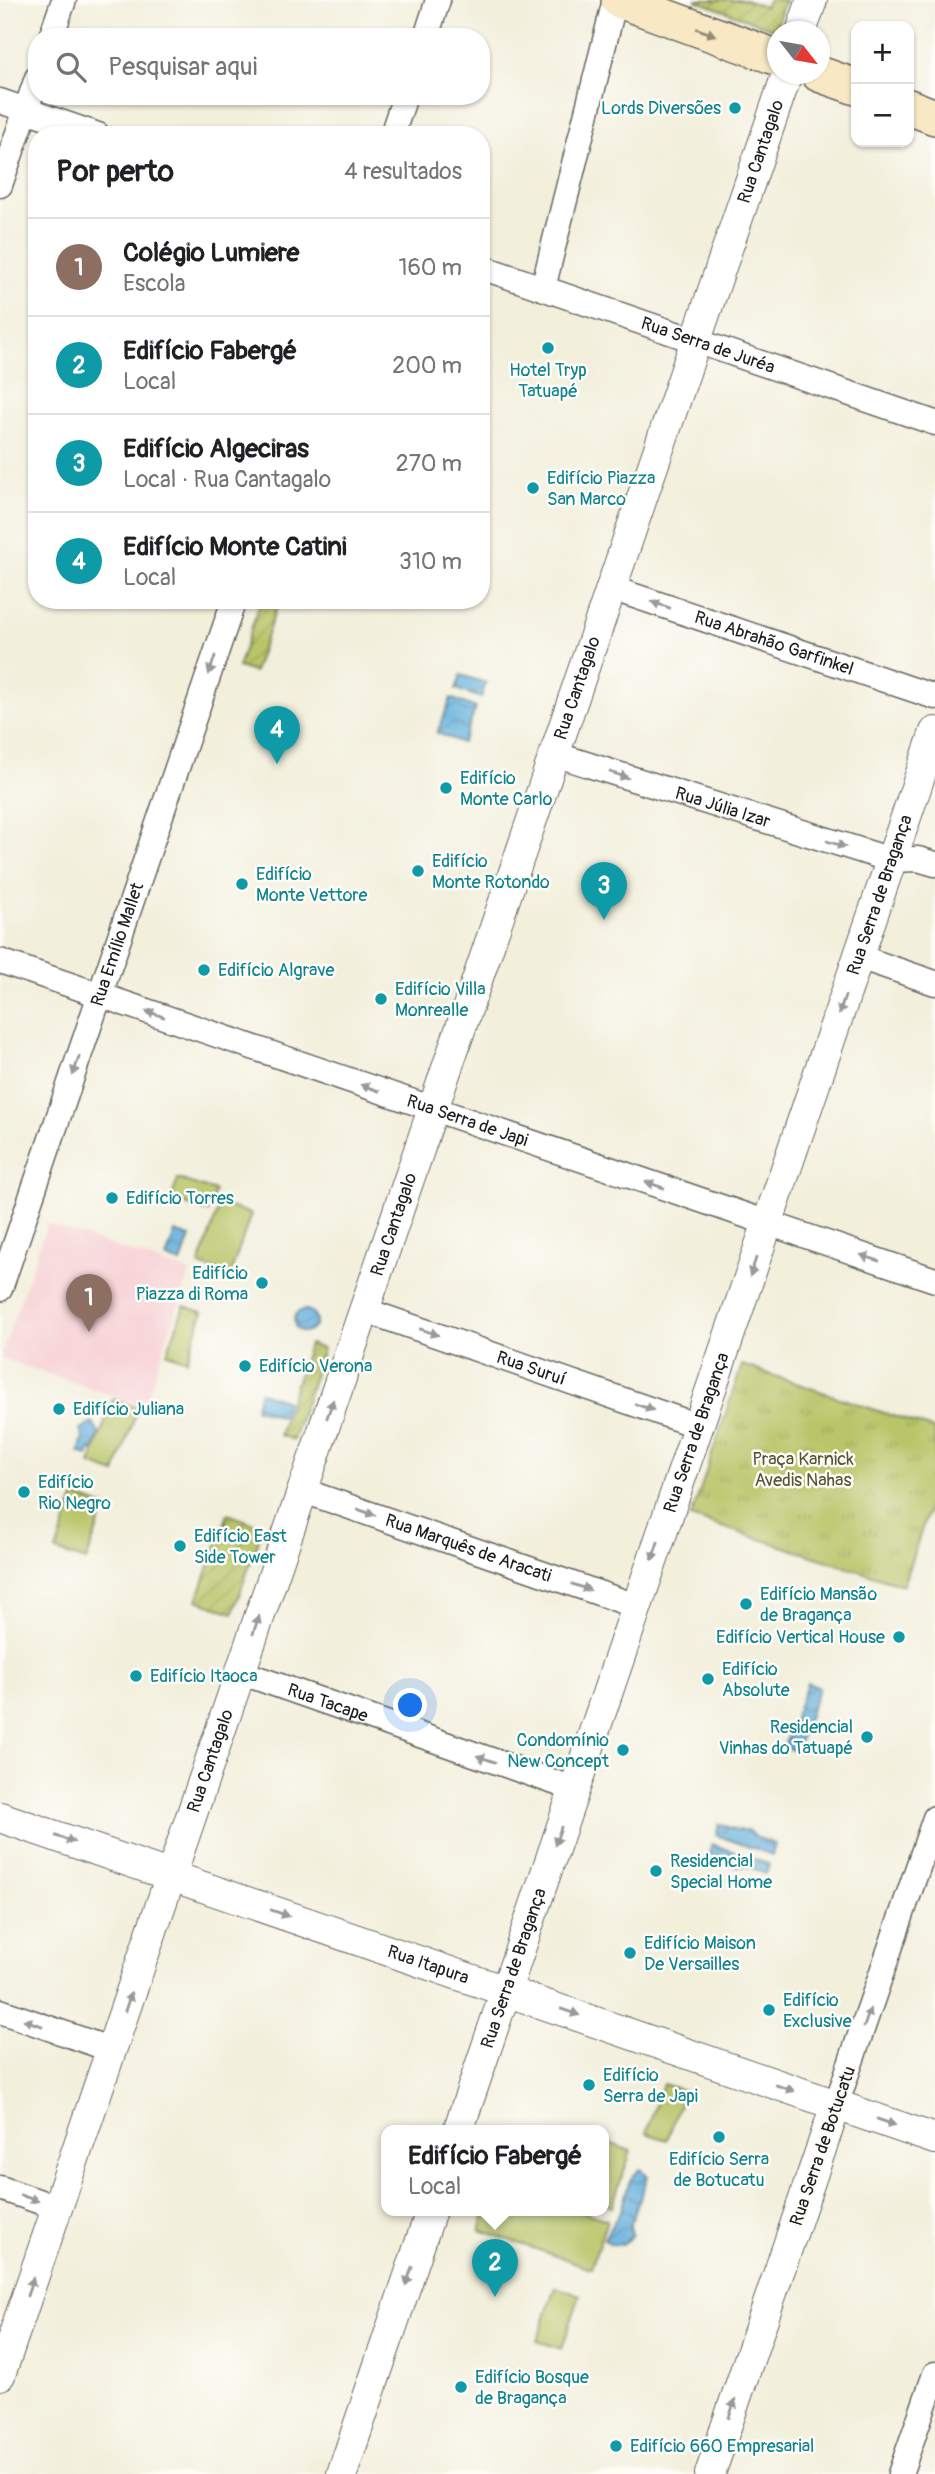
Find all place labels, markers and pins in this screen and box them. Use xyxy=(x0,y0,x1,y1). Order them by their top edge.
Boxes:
place label: Lords Diversões xyxy=(601,97,721,120)
marker: Lords Diversões xyxy=(727,100,743,116)
marker: Hotel Tryp Tatuapé xyxy=(540,340,556,356)
place label: Hotel Tryp Tatuapé xyxy=(509,359,587,403)
place label: Edifício Piazza San Marco xyxy=(547,467,655,511)
marker: Edifício Piazza San Marco xyxy=(525,480,541,496)
pin: 4 xyxy=(254,706,300,764)
place label: Edifício Monte Carlo xyxy=(460,767,553,811)
marker: Edifício Monte Carlo xyxy=(438,780,454,796)
place label: Edifício Monte Rotondo xyxy=(432,850,550,894)
pin: 3 xyxy=(581,862,627,920)
place label: Edifício Monte Vettore xyxy=(256,863,367,907)
marker: Edifício Monte Rotondo xyxy=(410,863,426,879)
marker: Edifício Monte Vettore xyxy=(234,876,250,892)
place label: Edifício Algrave xyxy=(218,959,335,982)
marker: Edifício Algrave xyxy=(196,962,212,978)
place label: Edifício Villa Monrealle xyxy=(395,978,486,1022)
marker: Edifício Villa Monrealle xyxy=(373,991,389,1007)
place label: Edifício Torres xyxy=(126,1187,234,1210)
marker: Edifício Torres xyxy=(104,1190,120,1206)
place label: Edifício Piazza di Roma xyxy=(136,1262,248,1306)
pin: 1 xyxy=(66,1274,112,1332)
marker: Edifício Piazza di Roma xyxy=(254,1275,270,1291)
place label: Edifício Verona xyxy=(259,1355,372,1378)
marker: Edifício Verona xyxy=(237,1358,253,1374)
place label: Edifício Juliana xyxy=(73,1398,184,1421)
marker: Edifício Juliana xyxy=(51,1401,67,1417)
place label: Edifício Rio Negro xyxy=(38,1471,111,1515)
marker: Edifício Rio Negro xyxy=(16,1484,32,1500)
place label: Edifício East Side Tower xyxy=(194,1525,287,1569)
marker: Edifício East Side Tower xyxy=(172,1538,188,1554)
place label: Edifício Mansão de Bragança xyxy=(760,1583,878,1627)
marker: Edifício Mansão de Bragança xyxy=(738,1596,754,1612)
place label: Edifício Vertical House xyxy=(716,1626,885,1649)
marker: Edifício Vertical House xyxy=(891,1629,907,1645)
place label: Edifício Absolute xyxy=(722,1658,790,1702)
place label: Edifício Itaoca xyxy=(150,1665,258,1688)
marker: Edifício Itaoca xyxy=(128,1668,144,1684)
marker: Edifício Absolute xyxy=(700,1671,716,1687)
place label: Residencial Vinhas do Tatuapé xyxy=(719,1716,853,1760)
place label: Condomínio New Concept xyxy=(507,1729,610,1773)
marker: Residencial Vinhas do Tatuapé xyxy=(859,1729,875,1745)
marker: Condomínio New Concept xyxy=(615,1742,631,1758)
place label: Residencial Special Home xyxy=(670,1850,772,1894)
marker: Residencial Special Home xyxy=(648,1863,664,1879)
place label: Edifício Maison De Versailles xyxy=(644,1932,756,1976)
marker: Edifício Maison De Versailles xyxy=(622,1945,638,1961)
place label: Edifício Exclusive xyxy=(783,1989,852,2033)
marker: Edifício Exclusive xyxy=(761,2002,777,2018)
place label: Edifício Serra de Japi xyxy=(603,2064,698,2108)
marker: Edifício Serra de Japi xyxy=(581,2077,597,2093)
marker: Edifício Serra de Botucatu xyxy=(711,2129,727,2145)
place label: Edifício Serra de Botucatu xyxy=(669,2148,769,2192)
pin: 2 xyxy=(472,2239,518,2297)
place label: Edifício Bosque de Bragança xyxy=(475,2366,589,2410)
marker: Edifício Bosque de Bragança xyxy=(453,2379,469,2395)
place label: Edifício 660 Empresarial xyxy=(630,2435,814,2458)
marker: Edifício 660 Empresarial xyxy=(608,2438,624,2454)

